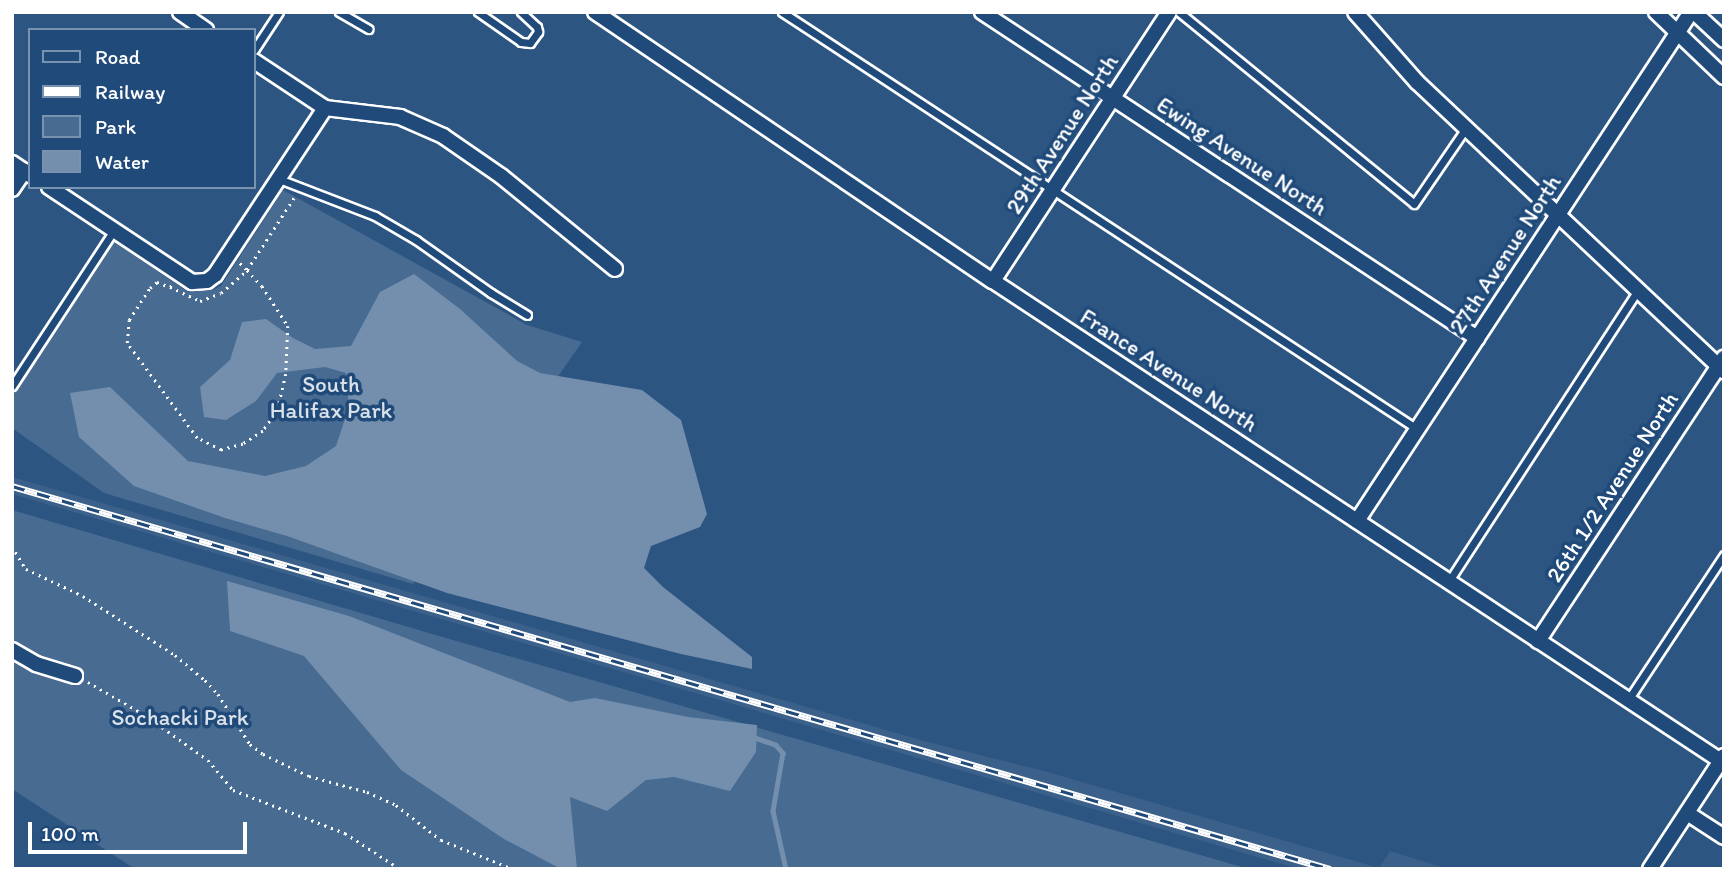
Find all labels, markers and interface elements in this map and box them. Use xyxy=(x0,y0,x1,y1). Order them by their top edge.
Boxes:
legend xyxy=(28,28,256,189)
text: Road xyxy=(95,44,140,69)
street label: 29th Avenue North xyxy=(1000,49,1124,219)
text: Railway xyxy=(95,79,165,104)
street label: Ewing Avenue North xyxy=(1152,91,1332,221)
text: Park xyxy=(95,114,136,139)
text: Water xyxy=(95,149,149,174)
street label: 27th Avenue North xyxy=(1443,170,1567,338)
street label: France Avenue North xyxy=(1075,302,1263,438)
park label: South Halifax Park xyxy=(270,370,392,424)
street label: 26th 1/2 Avenue North xyxy=(1540,386,1684,588)
park label: Sochacki Park xyxy=(111,703,249,731)
scale bar xyxy=(32,808,250,852)
text: 100 m xyxy=(41,821,99,846)

